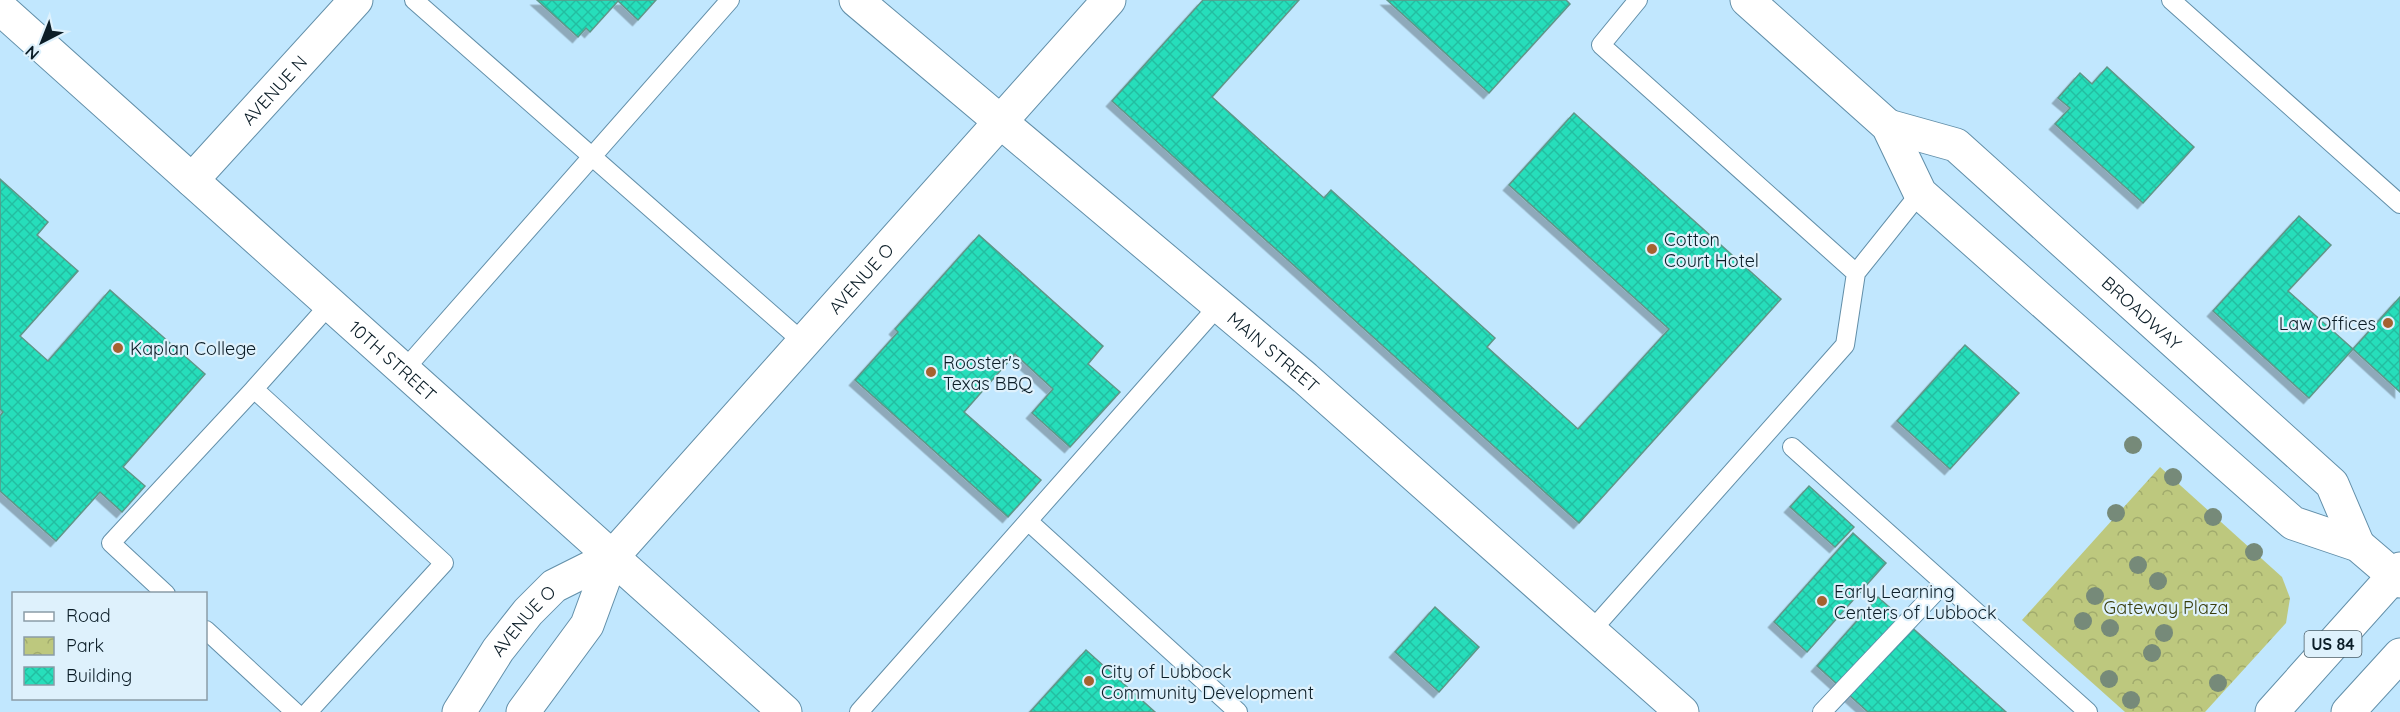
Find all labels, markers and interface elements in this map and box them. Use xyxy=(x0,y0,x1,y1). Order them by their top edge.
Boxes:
north arrow xyxy=(12,12,72,72)
text: N xyxy=(21,42,43,65)
street label: AVENUE N xyxy=(237,50,312,130)
place label: Cotton Court Hotel xyxy=(1664,228,1759,272)
street label: AVENUE O xyxy=(823,238,898,318)
marker: Cotton Court Hotel xyxy=(1645,242,1659,256)
street label: BROADWAY xyxy=(2097,271,2187,355)
street label: MAIN STREET xyxy=(1223,306,1325,397)
place label: Law Offices xyxy=(2279,312,2376,335)
street label: 10TH STREET xyxy=(344,315,442,406)
marker: Law Offices xyxy=(2381,316,2395,330)
place label: Kaplan College xyxy=(130,337,256,360)
marker: Kaplan College xyxy=(111,341,125,355)
place label: Rooster's Texas BBQ xyxy=(943,351,1033,395)
marker: Rooster's Texas BBQ xyxy=(924,365,938,379)
street label: AVENUE O xyxy=(486,580,560,661)
place label: Early Learning Centers of Lubbock xyxy=(1834,580,1997,624)
legend xyxy=(12,592,207,700)
marker: Early Learning Centers of Lubbock xyxy=(1815,594,1829,608)
park label: Gateway Plaza xyxy=(2104,596,2228,619)
text: Road xyxy=(66,604,111,627)
road number: US 84 xyxy=(2304,631,2362,657)
text: Park xyxy=(66,634,104,657)
place label: City of Lubbock Community Development xyxy=(1101,660,1314,704)
text: Building xyxy=(66,664,132,687)
marker: City of Lubbock Community Development xyxy=(1082,674,1096,688)

